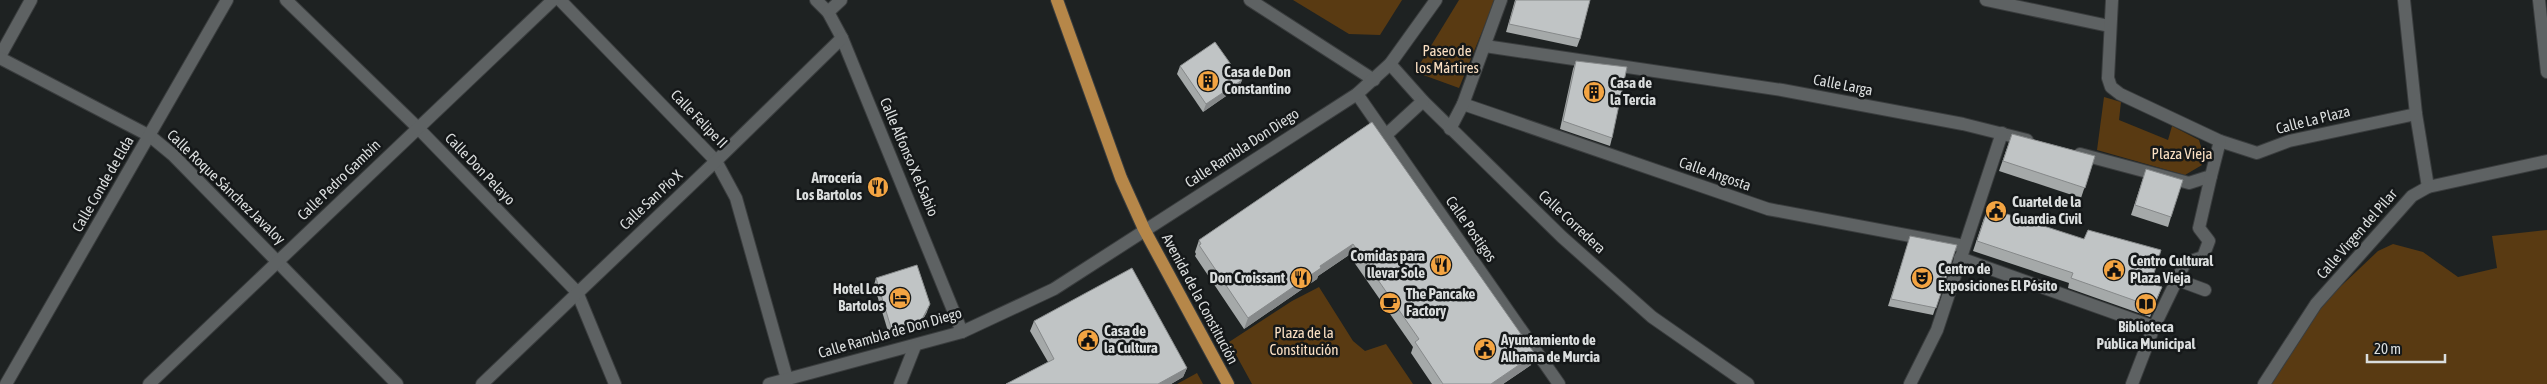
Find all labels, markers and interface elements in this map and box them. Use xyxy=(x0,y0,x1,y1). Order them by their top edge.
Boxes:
park label: Paseo de los Mártires xyxy=(1415,42,1479,76)
place label: Casa de Don Constantino xyxy=(1224,63,1291,97)
building icon: Casa de Don Constantino xyxy=(1196,69,1220,93)
street label: Calle Larga xyxy=(1812,70,1874,99)
place label: Casa de la Tercia xyxy=(1610,74,1656,108)
building icon: Casa de la Tercia xyxy=(1582,80,1606,104)
street label: Calle Felipe II xyxy=(668,86,731,151)
street label: Calle Alfonso X el Sabio xyxy=(877,95,942,219)
street label: Calle La Plaza xyxy=(2274,102,2352,137)
street label: Calle Rambla Don Diego xyxy=(1182,104,1302,191)
street label: Calle Roque Sánchez Javaloy xyxy=(164,126,289,247)
street label: Calle Don Pelayo xyxy=(442,129,519,208)
street label: Calle Conde de Elda xyxy=(68,133,137,235)
street label: Calle Pedro Gambín xyxy=(294,136,384,223)
park label: Plaza Vieja xyxy=(2152,145,2212,162)
street label: Calle Angosta xyxy=(1677,153,1753,194)
street label: Calle San Pío X xyxy=(616,166,686,233)
place label: Arrocería Los Bartolos xyxy=(796,169,863,203)
restaurant icon: Arrocería Los Bartolos xyxy=(866,175,890,199)
street label: Calle Virgen del Pilar xyxy=(2313,185,2401,282)
street label: Calle Corredera xyxy=(1536,187,1609,257)
street label: Calle Postigos xyxy=(1443,193,1500,265)
place label: Cuartel de la Guardia Civil xyxy=(2012,193,2083,227)
public building icon: Cuartel de la Guardia Civil xyxy=(1984,199,2008,223)
street label: Avenida de la Constitución xyxy=(1159,231,1242,367)
place label: Comidas para llevar Sole xyxy=(1350,247,1425,281)
place label: Centro Cultural Plaza Vieja xyxy=(2130,252,2214,286)
restaurant icon: Comidas para llevar Sole xyxy=(1429,253,1453,277)
public building icon: Centro Cultural Plaza Vieja xyxy=(2102,258,2126,282)
place label: Centro de Exposiciones El Pósito xyxy=(1938,260,2057,294)
restaurant icon: Don Croissant xyxy=(1289,266,1313,290)
theatre icon: Centro de Exposiciones El Pósito xyxy=(1910,266,1934,290)
place label: Don Croissant xyxy=(1209,269,1286,286)
place label: Hotel Los Bartolos xyxy=(833,280,885,314)
place label: The Pancake Factory xyxy=(1406,285,1476,319)
hotel icon: Hotel Los Bartolos xyxy=(888,286,912,310)
cafe icon: The Pancake Factory xyxy=(1378,291,1402,315)
library icon: Biblioteca Pública Municipal xyxy=(2134,292,2158,316)
street label: Calle Rambla de Don Diego xyxy=(816,304,964,361)
place label: Biblioteca Pública Municipal xyxy=(2097,318,2196,352)
place label: Casa de la Cultura xyxy=(1104,322,1158,356)
park label: Plaza de la Constitución xyxy=(1269,324,1339,358)
public building icon: Casa de la Cultura xyxy=(1076,328,1100,352)
place label: Ayuntamiento de Alhama de Murcia xyxy=(1500,331,1600,365)
scale bar xyxy=(2367,332,2444,364)
public building icon: Ayuntamiento de Alhama de Murcia xyxy=(1473,337,1497,361)
text: 20 m xyxy=(2374,340,2401,357)

